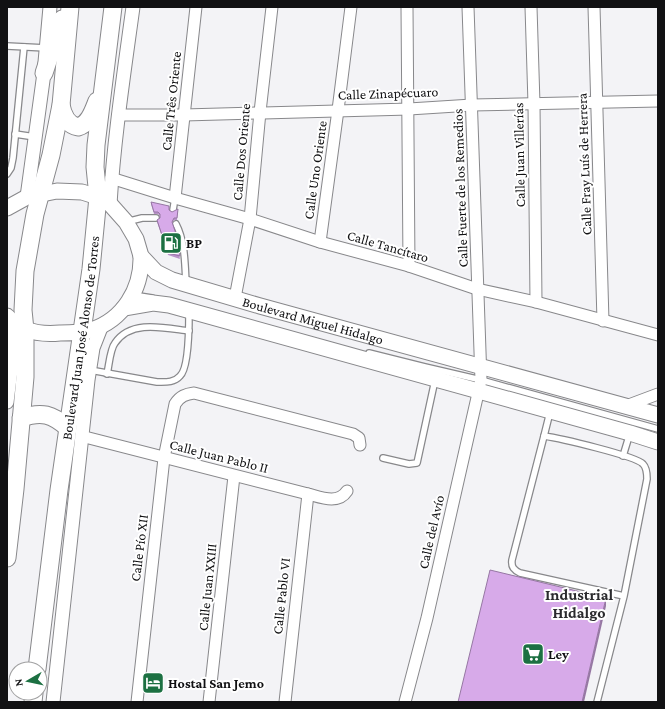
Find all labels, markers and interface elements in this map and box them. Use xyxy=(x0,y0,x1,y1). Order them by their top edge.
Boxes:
street label: Calle Três Oriente xyxy=(158,51,184,151)
street label: Calle Zinapécuaro xyxy=(337,83,439,103)
street label: Calle Fray Luís de Herrera xyxy=(574,92,594,235)
street label: Calle Dos Oriente xyxy=(229,103,253,201)
street label: Calle Juan Villerías xyxy=(510,103,528,207)
street label: Calle Fuerte de los Remedios xyxy=(449,108,471,268)
street label: Calle Uno Oriente xyxy=(300,120,330,220)
street label: Calle Tancítaro xyxy=(345,227,431,265)
fuel station icon: BP xyxy=(158,230,184,256)
street label: Boulevard Juan José Alonso de Torres xyxy=(58,235,102,441)
place label: BP xyxy=(186,235,202,251)
street label: Boulevard Miguel Hidalgo xyxy=(241,293,385,347)
street label: Calle Juan Pablo II xyxy=(168,436,270,476)
street label: Calle del Avío xyxy=(415,493,447,571)
street label: Calle Pío XII xyxy=(127,514,151,582)
street label: Calle Juan XXIII xyxy=(194,543,220,631)
street label: Calle Pablo VI xyxy=(269,557,293,635)
district label: Industrial Hidalgo xyxy=(545,586,613,621)
supermarket icon: Ley xyxy=(520,641,546,667)
place label: Ley xyxy=(548,646,569,662)
north arrow xyxy=(8,661,48,701)
hotel icon: Hostal San Jemo xyxy=(140,670,166,696)
place label: Hostal San Jemo xyxy=(168,675,264,691)
text: N xyxy=(12,677,25,687)

